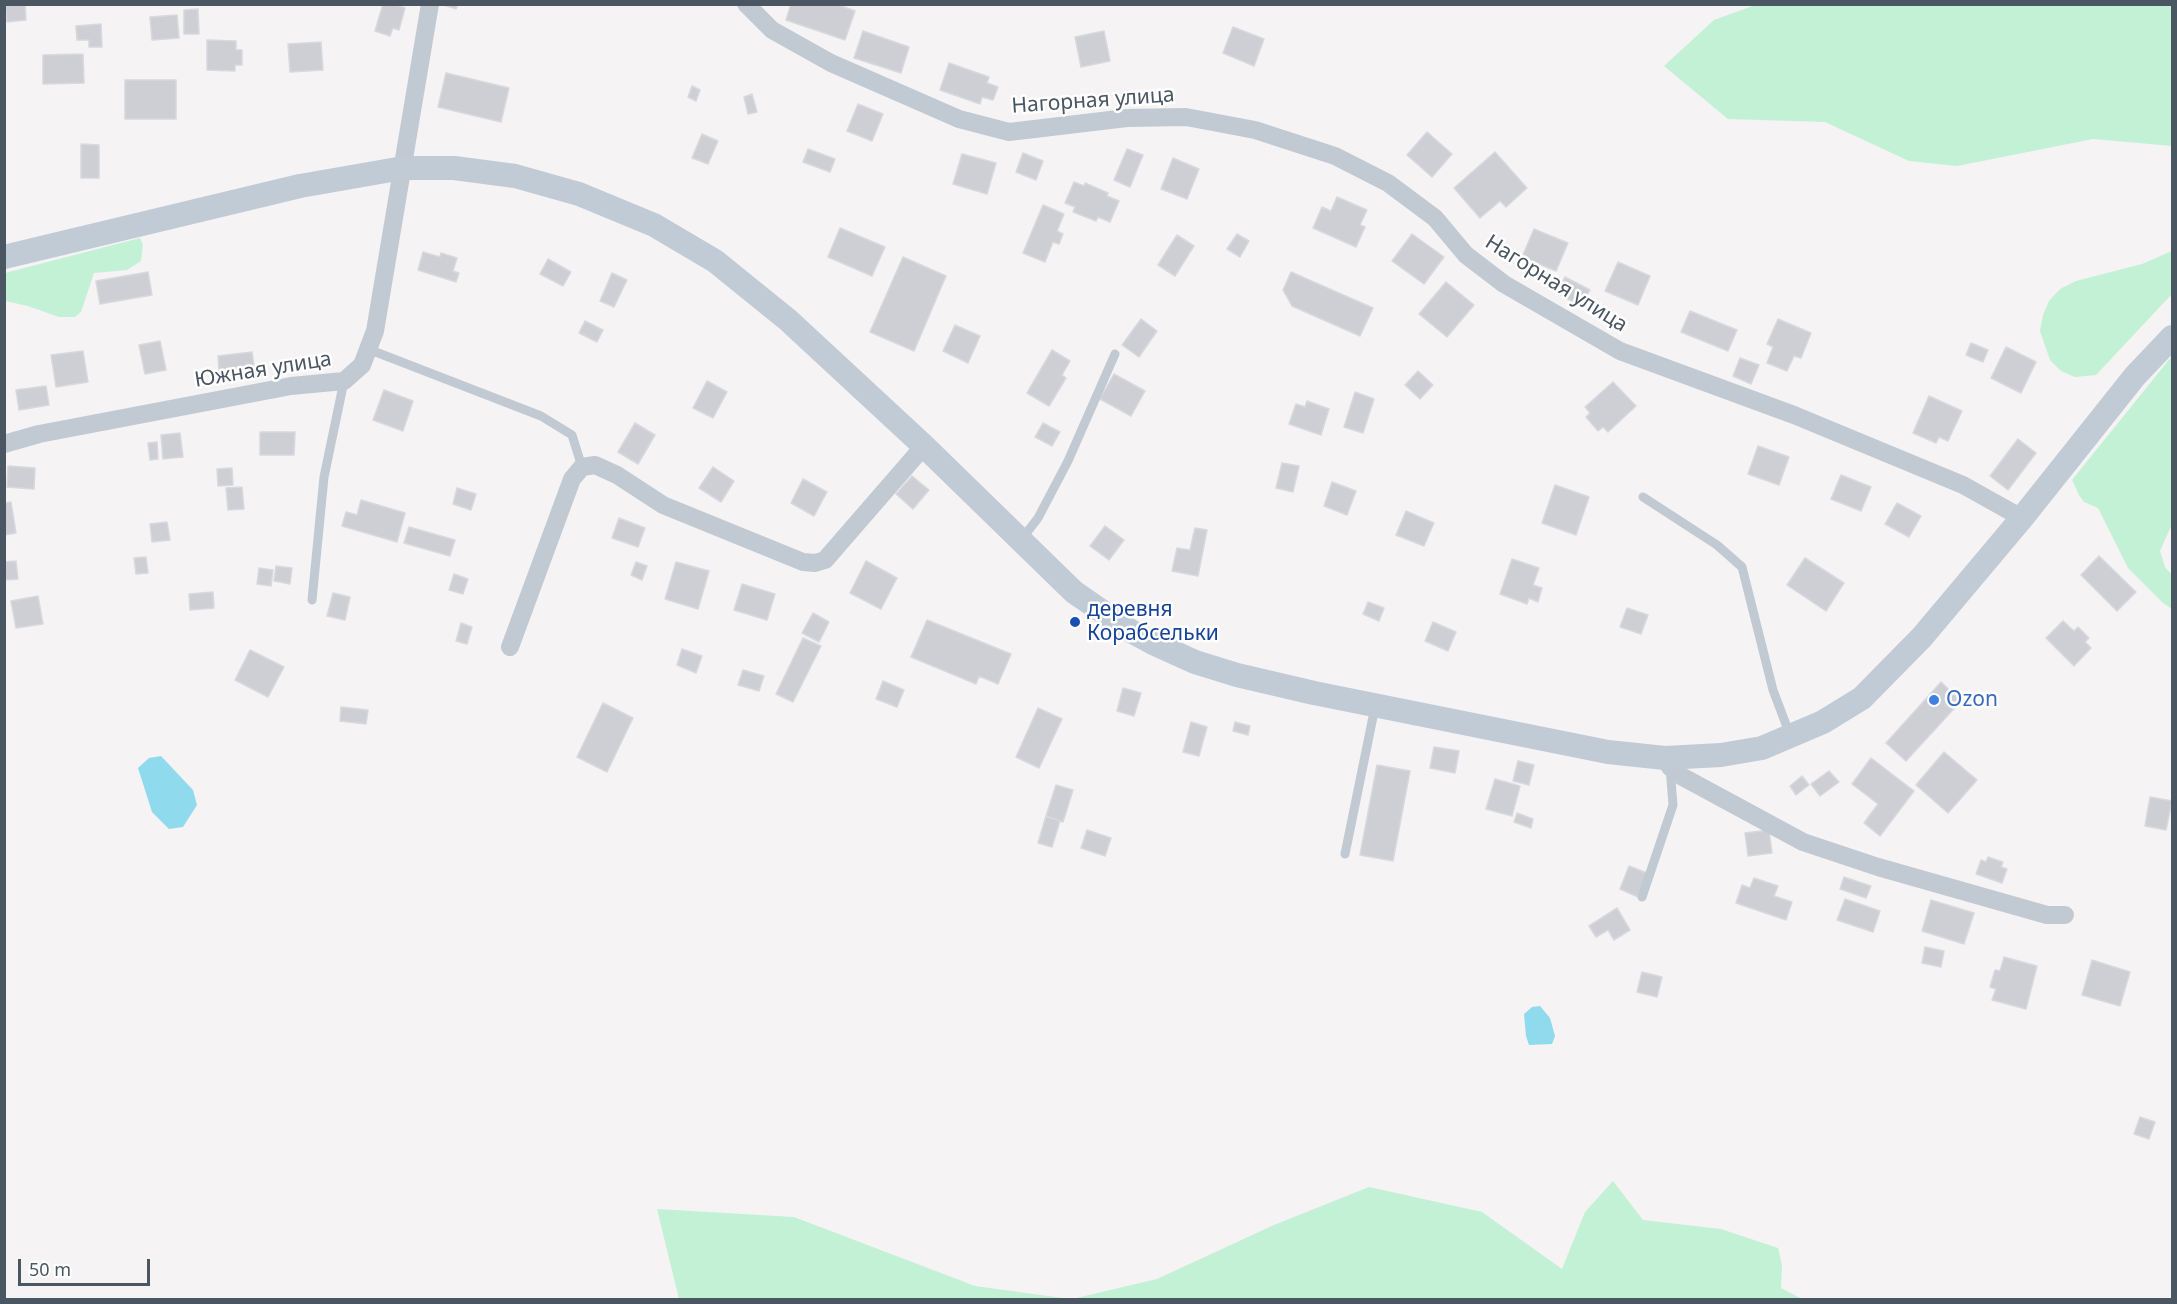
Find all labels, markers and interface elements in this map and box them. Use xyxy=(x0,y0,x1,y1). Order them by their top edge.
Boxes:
street label: Нагорная улица xyxy=(1011,83,1175,119)
street label: Нагорная улица xyxy=(1480,230,1632,338)
street label: Южная улица xyxy=(193,347,333,393)
place label: деревня Корабсельки xyxy=(1087,597,1219,647)
marker: деревня Корабсельки xyxy=(1068,615,1082,629)
place label: Ozon xyxy=(1946,687,1998,713)
marker: Ozon xyxy=(1927,693,1941,707)
scale bar xyxy=(21,1247,153,1285)
text: 50 m xyxy=(29,1257,71,1281)

